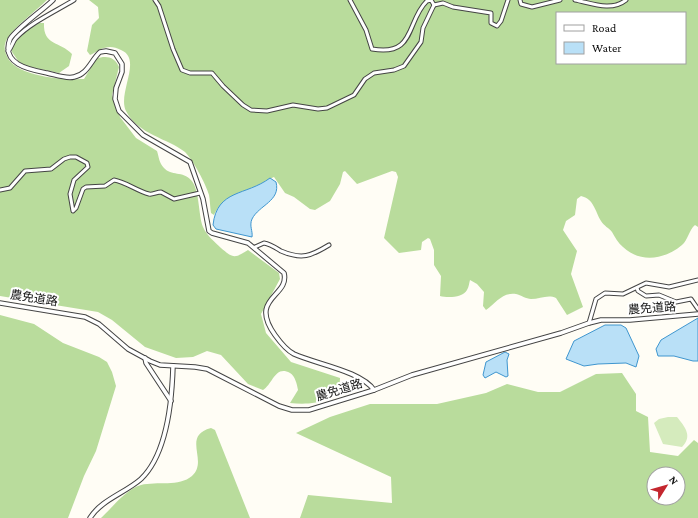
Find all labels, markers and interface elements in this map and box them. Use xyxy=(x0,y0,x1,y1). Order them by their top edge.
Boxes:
legend xyxy=(556,12,686,64)
text: Road xyxy=(592,21,617,35)
text: Water xyxy=(592,41,622,55)
street label: 農免道路 xyxy=(9,287,59,309)
street label: 農免道路 xyxy=(628,299,676,317)
street label: 農免道路 xyxy=(314,376,364,404)
north arrow xyxy=(646,466,686,506)
text: N xyxy=(667,473,681,487)

